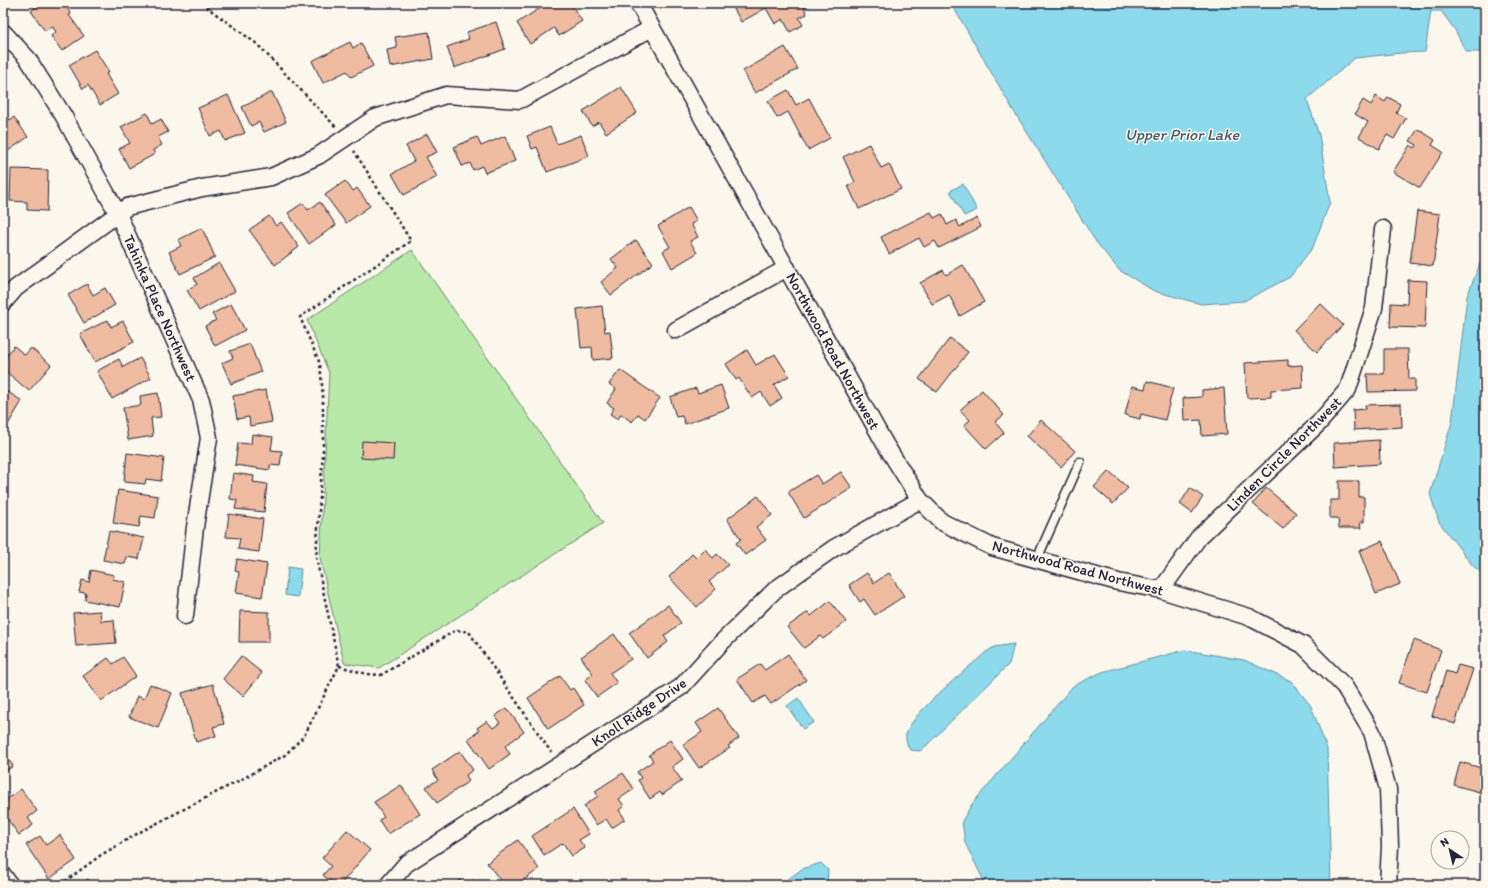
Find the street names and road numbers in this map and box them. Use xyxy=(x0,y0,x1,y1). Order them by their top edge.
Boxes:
street label: Tahinka Place Northwest xyxy=(120,232,201,384)
street label: Northwood Road Northwest xyxy=(782,269,884,433)
street label: Linden Circle Northwest xyxy=(1223,393,1345,515)
street label: Northwood Road Northwest xyxy=(990,536,1166,600)
street label: Knoll Ridge Drive xyxy=(588,674,690,750)

